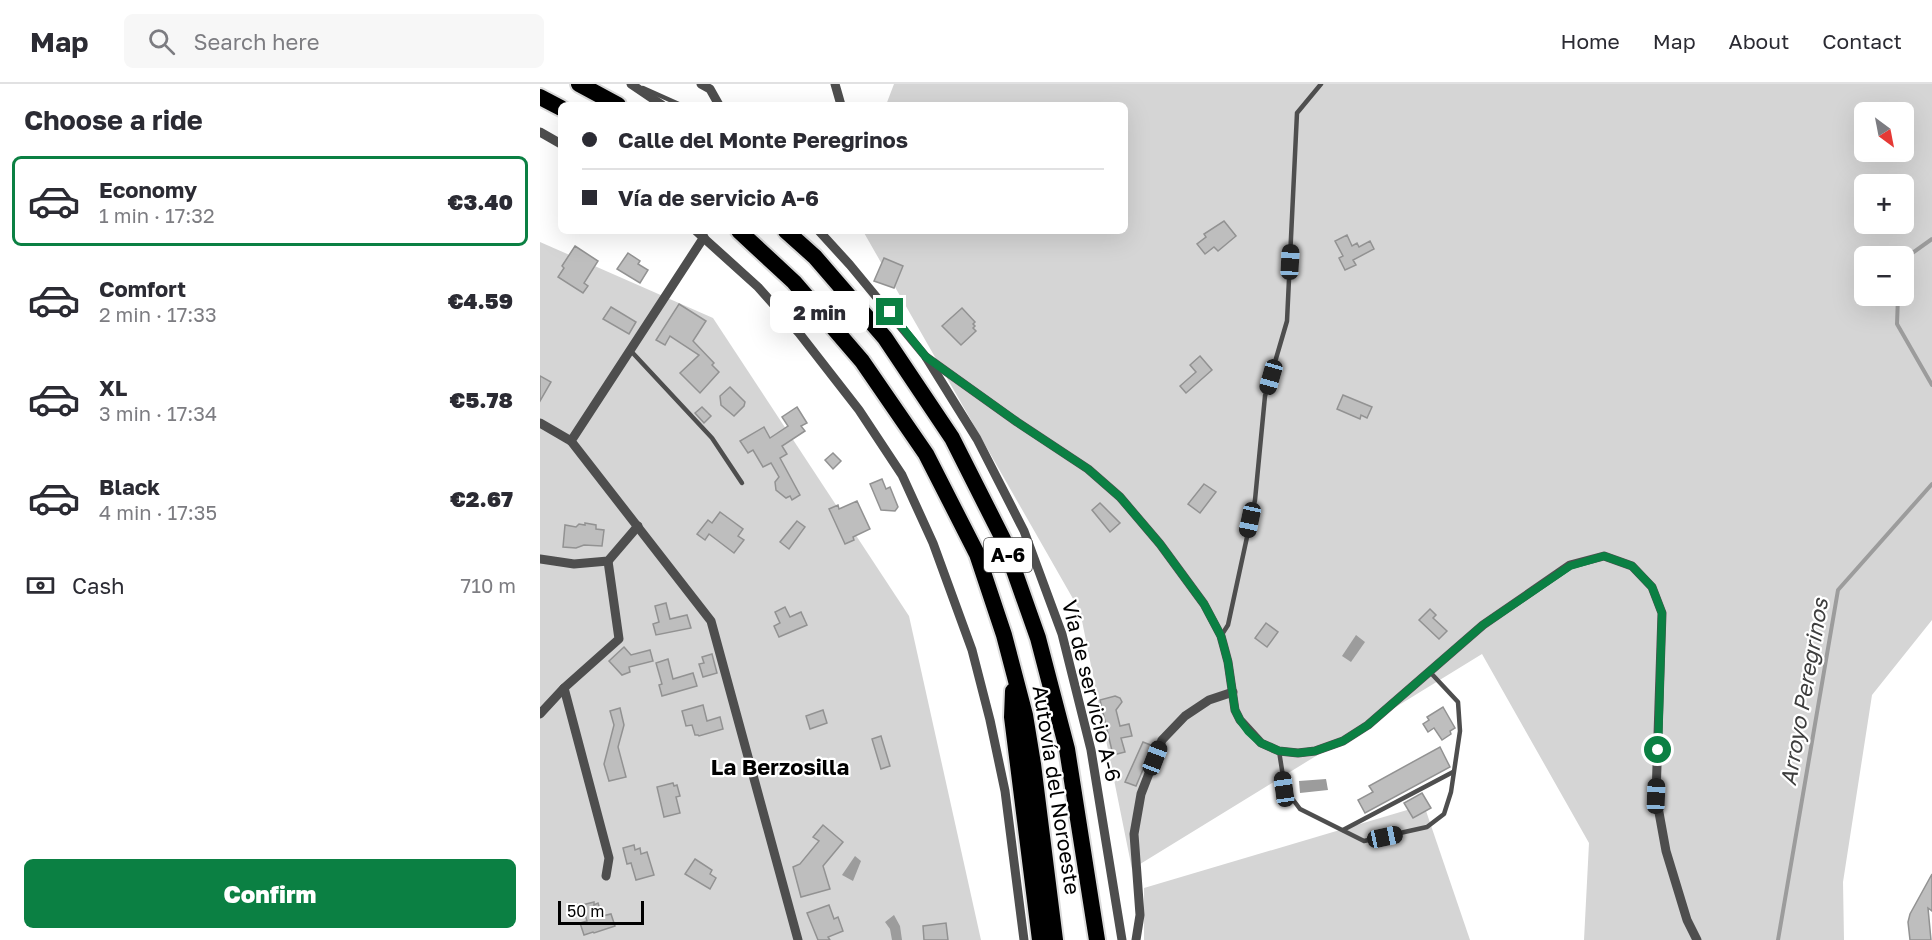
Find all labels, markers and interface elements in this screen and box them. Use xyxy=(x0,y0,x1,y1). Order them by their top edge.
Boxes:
search box xyxy=(124,14,544,68)
text: Map xyxy=(30,25,88,58)
icon: search xyxy=(145,25,178,58)
text: Search here xyxy=(193,28,319,55)
text: Home xyxy=(1560,28,1620,54)
text: Map xyxy=(1653,28,1696,54)
text: About xyxy=(1729,28,1789,54)
text: Contact xyxy=(1822,28,1902,54)
north arrow xyxy=(1854,102,1914,162)
map controls xyxy=(1854,102,1914,306)
text: Choose a ride xyxy=(24,104,203,136)
text: Calle del Monte Peregrinos xyxy=(618,126,908,153)
icon: car xyxy=(27,174,81,228)
button: + xyxy=(1854,174,1914,234)
text: Economy xyxy=(99,176,197,203)
text: Vía de servicio A-6 xyxy=(618,184,819,211)
text: €3.40 xyxy=(448,188,513,215)
text: 1 min · 17:32 xyxy=(99,203,215,227)
car xyxy=(1280,244,1300,280)
button: − xyxy=(1854,246,1914,306)
icon: car xyxy=(27,273,81,327)
text: Comfort xyxy=(99,275,186,302)
text: €4.59 xyxy=(448,287,513,314)
callout: 2 min xyxy=(770,291,869,333)
route end xyxy=(876,298,903,325)
text: 2 min xyxy=(793,300,846,324)
text: 2 min · 17:33 xyxy=(99,302,217,326)
car xyxy=(1257,357,1285,397)
icon: car xyxy=(27,372,81,426)
text: XL xyxy=(99,374,127,401)
text: €5.78 xyxy=(450,386,513,413)
text: 3 min · 17:34 xyxy=(99,401,217,425)
icon: car xyxy=(27,471,81,525)
text: Black xyxy=(99,473,160,500)
text: €2.67 xyxy=(450,485,513,512)
text: 4 min · 17:35 xyxy=(99,500,217,524)
car xyxy=(1237,501,1263,539)
road number: A-6 xyxy=(984,538,1032,572)
icon: cash xyxy=(24,569,57,602)
text: Cash xyxy=(72,572,125,599)
text: 710 m xyxy=(461,573,516,597)
water label: Arroyo Peregrinos xyxy=(1774,595,1833,788)
street label: Vía de servicio A-6 xyxy=(1057,597,1127,784)
street label: Autovía del Noroeste xyxy=(1028,683,1086,896)
route start xyxy=(1644,736,1671,763)
car xyxy=(1140,738,1170,778)
district label: La Berzosilla xyxy=(711,753,849,780)
car xyxy=(1273,770,1295,808)
car xyxy=(1646,778,1666,814)
car xyxy=(1366,824,1404,850)
button: Confirm xyxy=(24,859,516,928)
scale bar xyxy=(558,898,644,926)
text: 50 m xyxy=(567,901,604,921)

